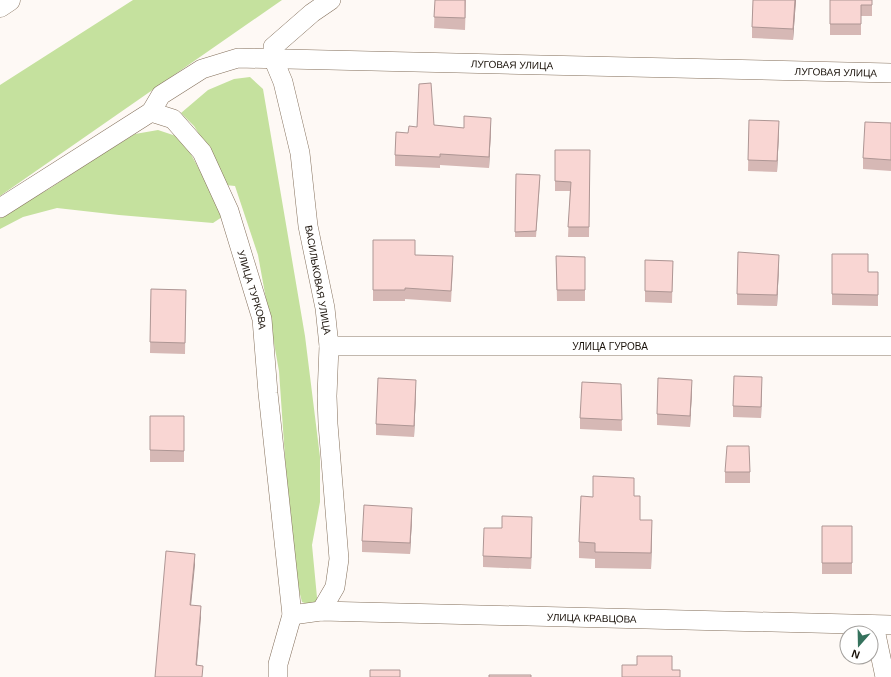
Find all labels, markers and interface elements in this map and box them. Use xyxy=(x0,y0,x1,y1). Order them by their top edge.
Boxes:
street label: ЛУГОВАЯ УЛИЦА xyxy=(471,58,554,71)
street label: ЛУГОВАЯ УЛИЦА xyxy=(795,65,878,78)
street label: ВАСИЛЬКОВАЯ УЛИЦА xyxy=(303,225,333,336)
street label: УЛИЦА ТУРКОВА xyxy=(236,249,268,330)
street label: УЛИЦА ГУРОВА xyxy=(572,341,648,352)
street label: УЛИЦА КРАВЦОВА xyxy=(547,611,637,624)
north arrow xyxy=(839,625,879,665)
text: N xyxy=(850,647,861,661)

